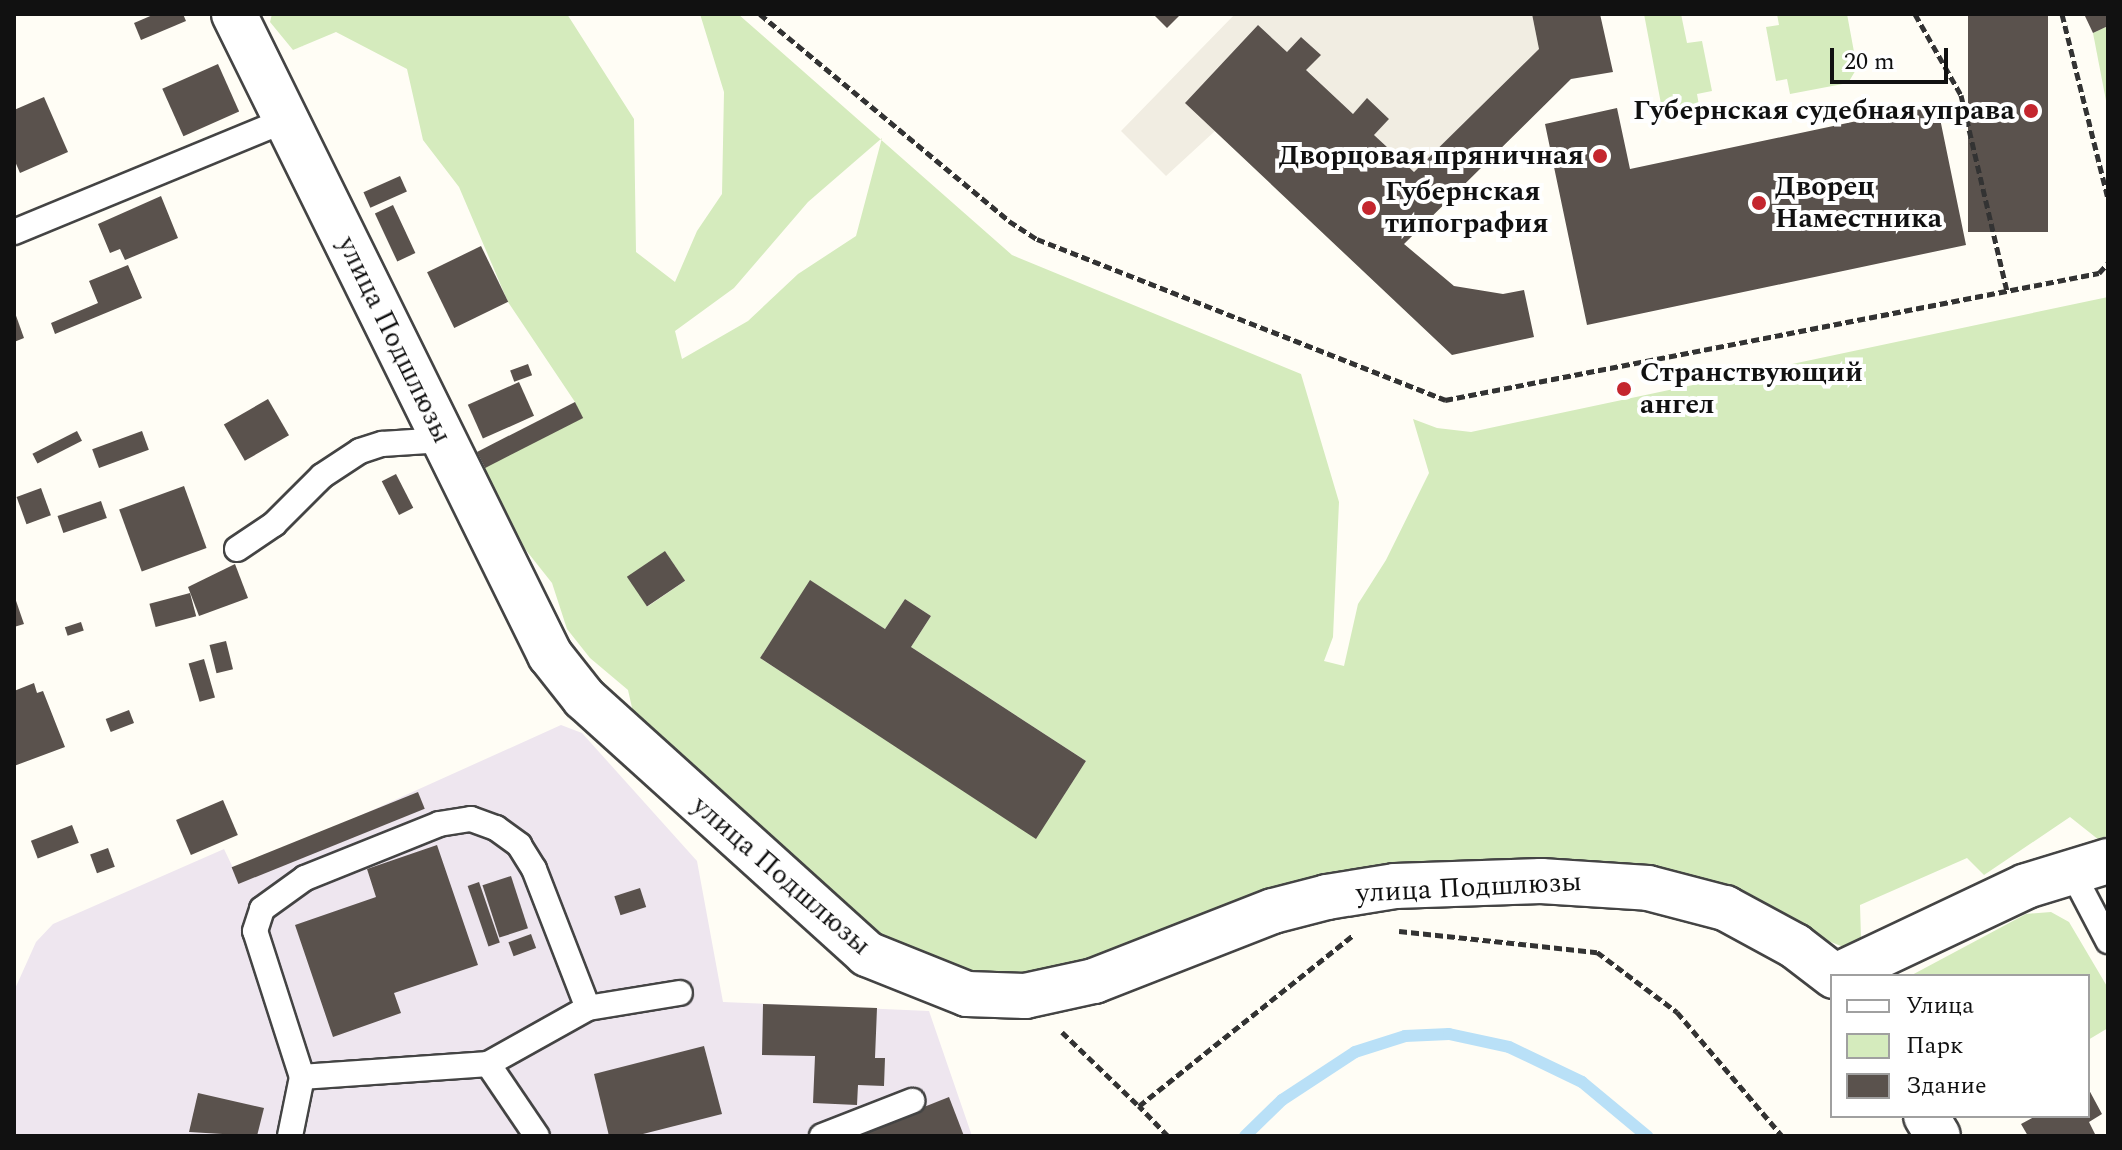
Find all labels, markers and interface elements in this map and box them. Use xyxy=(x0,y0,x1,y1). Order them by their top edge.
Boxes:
scale bar xyxy=(1834,32,1952,82)
text: 20 m xyxy=(1844,44,1895,80)
place label: Губернская судебная управа xyxy=(1633,94,2015,128)
marker: Губернская судебная управа xyxy=(2022,102,2040,120)
place label: Дворцовая пряничная xyxy=(1279,139,1584,173)
marker: Дворцовая пряничная xyxy=(1591,147,1609,165)
place label: Дворец Наместника xyxy=(1775,170,1942,236)
place label: Губернская типография xyxy=(1385,175,1549,241)
marker: Дворец Наместника xyxy=(1750,194,1768,212)
marker: Губернская типография xyxy=(1360,199,1378,217)
street label: улица Подшлюзы xyxy=(329,231,459,449)
place label: Странствующий ангел xyxy=(1640,356,1863,422)
marker: Странствующий ангел xyxy=(1615,380,1633,398)
street label: улица Подшлюзы xyxy=(685,789,877,963)
street label: улица Подшлюзы xyxy=(1355,865,1583,911)
legend xyxy=(1830,974,2090,1118)
text: Улица xyxy=(1906,988,1974,1024)
text: Парк xyxy=(1906,1028,1963,1064)
text: Здание xyxy=(1906,1068,1987,1104)

